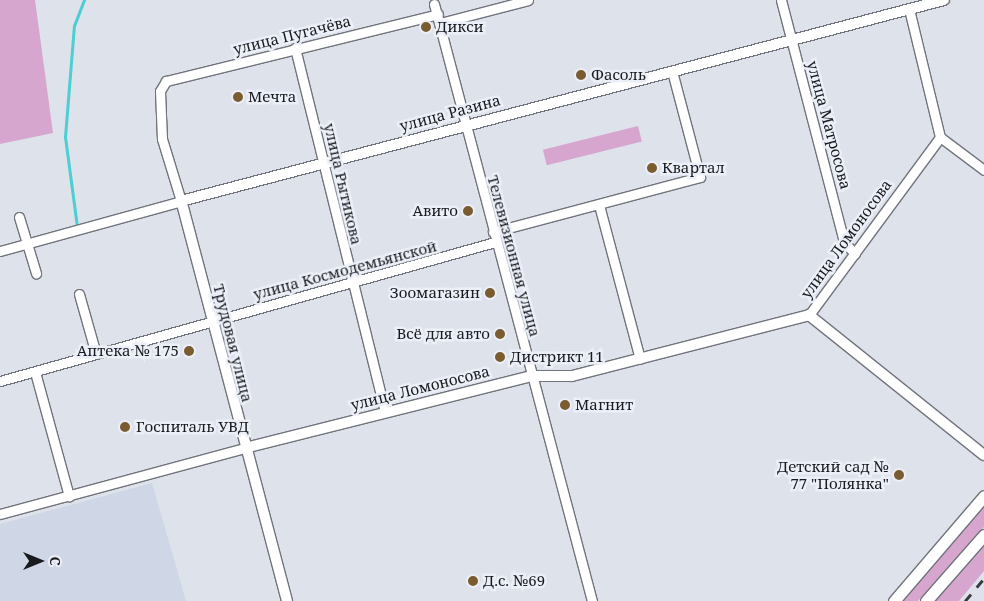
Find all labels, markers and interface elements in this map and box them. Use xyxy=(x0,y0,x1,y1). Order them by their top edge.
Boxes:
street label: улица Пугачёва xyxy=(231,12,353,58)
place label: Дикси xyxy=(436,18,484,36)
marker: Дикси xyxy=(420,21,432,33)
street label: улица Матросова xyxy=(803,59,855,191)
place label: Фасоль xyxy=(591,66,646,84)
marker: Фасоль xyxy=(575,69,587,81)
place label: Мечта xyxy=(248,88,296,106)
marker: Мечта xyxy=(232,91,244,103)
street label: улица Разина xyxy=(398,91,502,135)
street label: улица Рытикова xyxy=(320,121,366,247)
place label: Квартал xyxy=(662,159,725,177)
marker: Квартал xyxy=(646,162,658,174)
street label: Телевизионная улица xyxy=(484,173,544,339)
street label: улица Ломоносова xyxy=(797,176,895,302)
place label: Авито xyxy=(412,202,458,220)
marker: Авито xyxy=(462,205,474,217)
street label: улица Космодемьянской xyxy=(251,237,439,303)
street label: Трудовая улица xyxy=(210,282,256,404)
place label: Зоомагазин xyxy=(390,284,480,302)
marker: Зоомагазин xyxy=(484,287,496,299)
place label: Всё для авто xyxy=(397,325,490,343)
marker: Всё для авто xyxy=(494,328,506,340)
place label: Аптека № 175 xyxy=(77,342,179,360)
marker: Аптека № 175 xyxy=(183,345,195,357)
place label: Дистрикт 11 xyxy=(510,348,604,366)
marker: Дистрикт 11 xyxy=(494,351,506,363)
street label: улица Ломоносова xyxy=(349,362,491,414)
place label: Магнит xyxy=(575,396,633,414)
marker: Магнит xyxy=(559,399,571,411)
place label: Госпиталь УВД xyxy=(136,418,249,436)
marker: Госпиталь УВД xyxy=(118,420,132,434)
place label: Детский сад № 77 "Полянка" xyxy=(777,457,889,492)
marker: Детский сад № 77 "Полянка" xyxy=(893,469,905,481)
north arrow xyxy=(15,536,65,586)
text: С xyxy=(46,556,65,566)
place label: Д.с. №69 xyxy=(483,572,545,590)
marker: Д.с. №69 xyxy=(467,575,479,587)

